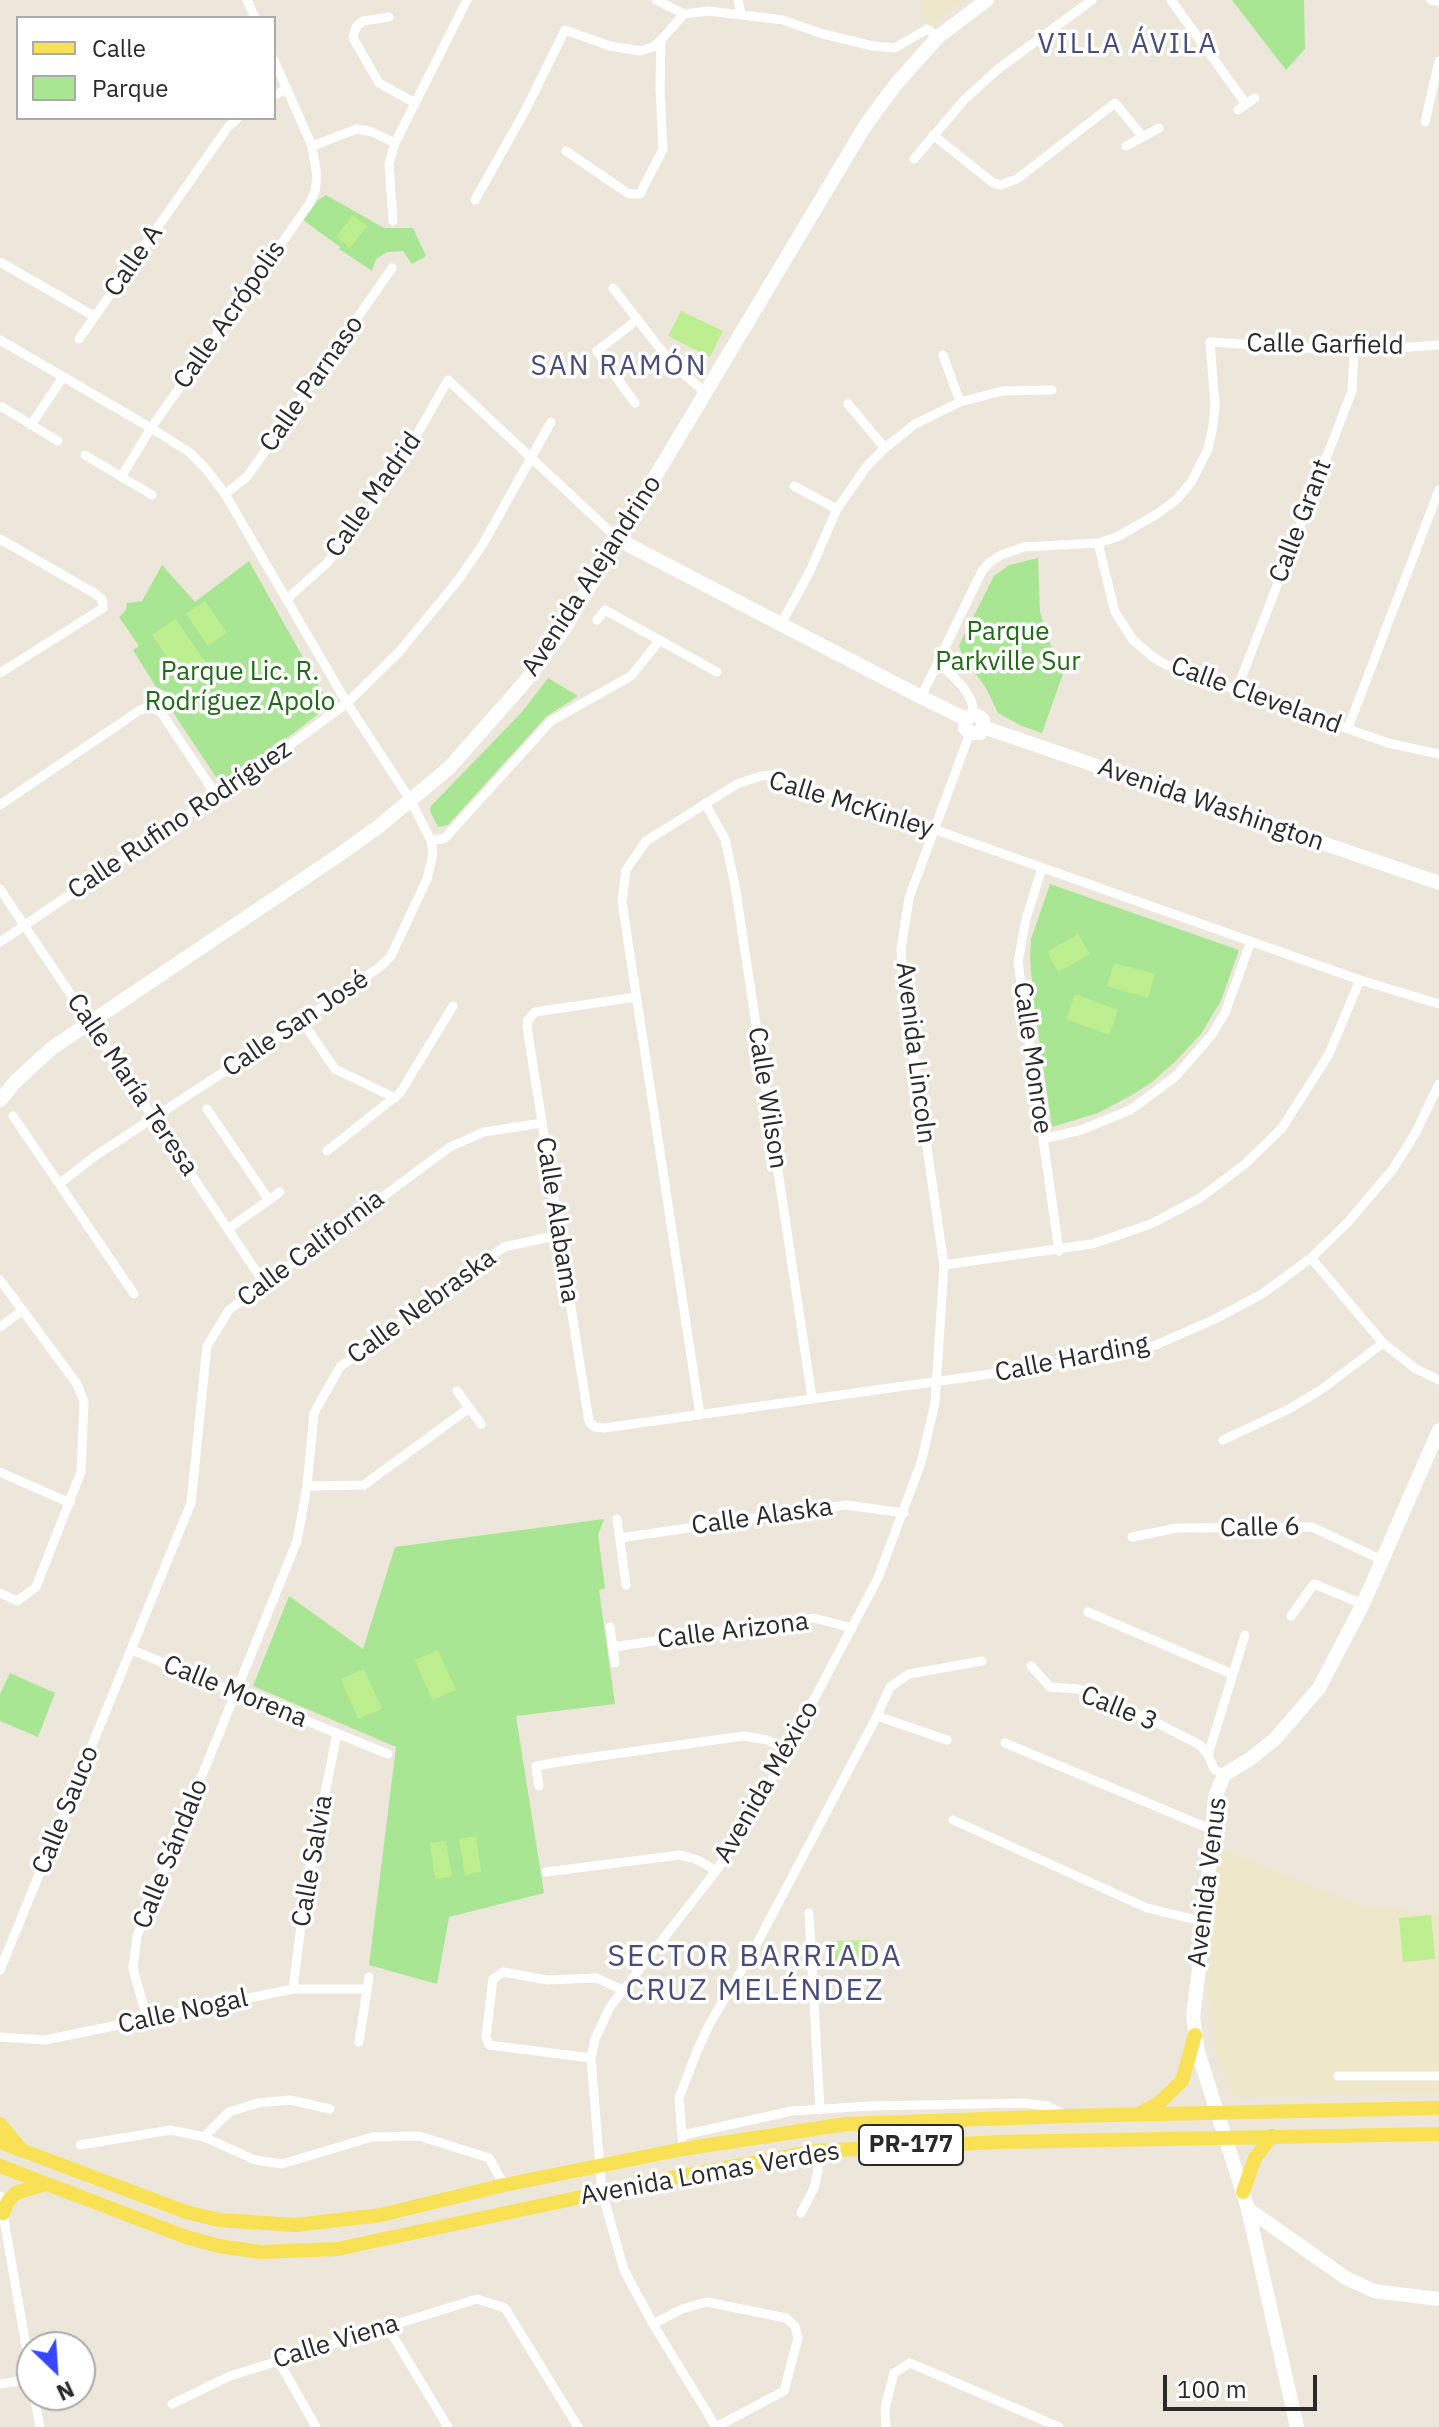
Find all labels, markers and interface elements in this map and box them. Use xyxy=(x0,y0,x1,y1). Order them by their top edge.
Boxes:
legend xyxy=(16,16,276,120)
district label: VILLA ÁVILA xyxy=(1038,28,1218,62)
text: Calle xyxy=(92,32,146,64)
text: Parque xyxy=(92,72,169,104)
street label: Calle A xyxy=(98,219,170,303)
street label: Calle Acrópolis xyxy=(167,235,293,395)
street label: Calle Parnaso xyxy=(254,310,370,458)
street label: Calle Garfield xyxy=(1246,328,1404,362)
district label: SAN RAMÓN xyxy=(531,350,707,384)
street label: Calle Madrid xyxy=(319,426,429,564)
street label: Calle Grant xyxy=(1263,455,1339,587)
street label: Avenida Alejandrino xyxy=(515,470,669,682)
park label: Parque Parkville Sur xyxy=(935,616,1081,678)
street label: Calle Cleveland xyxy=(1166,651,1346,741)
park label: Parque Lic. R. Rodríguez Apolo xyxy=(145,656,335,718)
street label: Calle Rufino Rodríguez xyxy=(62,734,298,906)
street label: Avenida Washington xyxy=(1094,752,1328,858)
street label: Calle McKinley xyxy=(765,765,937,845)
street label: Avenida Lincoln xyxy=(888,960,942,1146)
street label: Calle San José xyxy=(217,964,375,1084)
street label: Calle Monroe xyxy=(1006,980,1058,1136)
street label: Calle María Teresa xyxy=(59,988,205,1182)
street label: Calle Wilson xyxy=(740,1025,794,1171)
street label: Calle Alabama xyxy=(528,1135,586,1305)
street label: Calle California xyxy=(231,1184,391,1314)
street label: Calle Nebraska xyxy=(342,1243,502,1371)
street label: Calle Harding xyxy=(992,1329,1152,1389)
street label: Calle Alaska xyxy=(689,1492,835,1542)
street label: Calle 6 xyxy=(1220,1512,1300,1544)
street label: Calle Arizona xyxy=(656,1606,810,1656)
street label: Calle Morena xyxy=(158,1649,312,1735)
street label: Calle 3 xyxy=(1076,1680,1162,1738)
street label: Avenida México xyxy=(708,1696,826,1868)
street label: Calle Sauco xyxy=(26,1741,106,1879)
street label: Calle Sándalo xyxy=(127,1775,215,1933)
street label: Calle Salvia xyxy=(286,1793,340,1929)
street label: Avenida Venus xyxy=(1182,1795,1234,1969)
district label: SECTOR BARRIADA CRUZ MELÉNDEZ xyxy=(608,1939,902,2010)
street label: Calle Nogal xyxy=(115,1983,251,2041)
road number: PR-177 xyxy=(859,2125,963,2165)
street label: Avenida Lomas Verdes xyxy=(578,2136,842,2212)
street label: Calle Viena xyxy=(269,2308,403,2376)
north arrow xyxy=(16,2331,96,2411)
scale bar xyxy=(1167,2359,1321,2409)
text: 100 m xyxy=(1177,2373,1247,2405)
text: N xyxy=(52,2375,79,2408)

